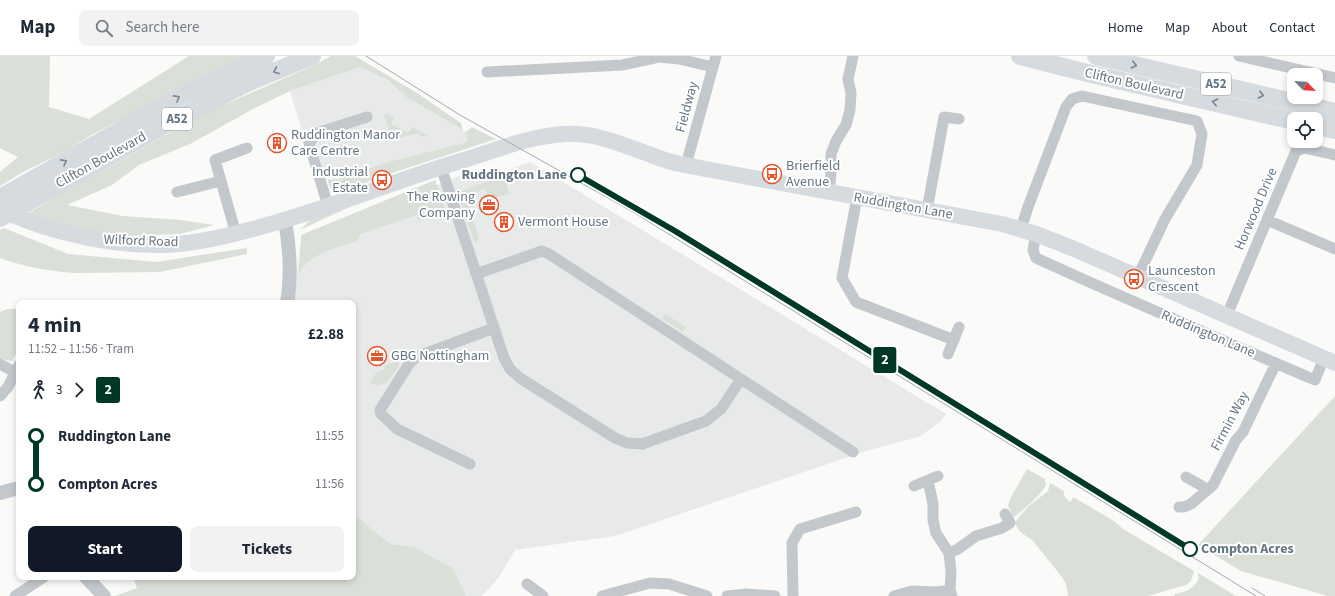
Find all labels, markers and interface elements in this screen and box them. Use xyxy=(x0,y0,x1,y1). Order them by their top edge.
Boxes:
search box xyxy=(79,10,359,46)
text: Map xyxy=(20,14,55,41)
icon: search xyxy=(93,17,115,39)
text: Search here xyxy=(125,17,199,38)
text: Home xyxy=(1108,18,1143,38)
text: Map xyxy=(1165,18,1190,38)
text: About xyxy=(1212,18,1247,38)
text: Contact xyxy=(1269,18,1315,38)
one-way arrow xyxy=(1130,60,1137,69)
street label: Clifton Boulevard xyxy=(1083,63,1185,105)
one-way arrow xyxy=(273,66,280,74)
north arrow xyxy=(1287,68,1323,104)
map controls xyxy=(1287,68,1323,148)
road number: A52 xyxy=(1201,73,1231,95)
street label: Fieldway xyxy=(671,79,704,135)
one-way arrow xyxy=(1258,90,1264,98)
one-way arrow xyxy=(173,96,181,103)
one-way arrow xyxy=(1212,99,1218,107)
road number: A52 xyxy=(162,108,192,130)
button: locate xyxy=(1287,112,1323,148)
place label: Ruddington Manor Care Centre xyxy=(291,125,400,161)
street label: Clifton Boulevard xyxy=(52,127,150,193)
building icon: Ruddington Manor Care Centre xyxy=(266,132,288,154)
place label: Brierfield Avenue xyxy=(786,156,840,192)
one-way arrow xyxy=(60,159,67,166)
place label: Industrial Estate xyxy=(312,162,368,198)
bus stop icon: Brierfield Avenue xyxy=(761,163,783,185)
place label: Ruddington Lane xyxy=(461,165,567,185)
street label: Horwood Drive xyxy=(1230,165,1282,253)
marker: Ruddington Lane xyxy=(570,167,586,183)
bus stop icon: Industrial Estate xyxy=(371,169,393,191)
place label: The Rowing Company xyxy=(407,187,475,223)
street label: Ruddington Lane xyxy=(852,187,954,225)
office icon: The Rowing Company xyxy=(478,194,500,216)
building icon: Vermont House xyxy=(493,211,515,233)
place label: Vermont House xyxy=(518,212,608,232)
street label: Wilford Road xyxy=(103,230,179,252)
place label: Launceston Crescent xyxy=(1148,261,1216,297)
bus stop icon: Launceston Crescent xyxy=(1123,268,1145,290)
street label: Ruddington Lane xyxy=(1158,305,1258,363)
text: 4 min xyxy=(28,309,82,341)
text: £2.88 xyxy=(308,324,344,345)
text: 11:52 – 11:56 · Tram xyxy=(28,340,134,358)
office icon: GBG Nottingham xyxy=(366,345,388,367)
place label: GBG Nottingham xyxy=(391,346,489,366)
line badge: 2 xyxy=(872,347,898,373)
text: 2 xyxy=(881,350,889,370)
icon: walk xyxy=(28,379,50,401)
icon: forward xyxy=(68,379,90,401)
text: 2 xyxy=(104,380,112,400)
text: 3 xyxy=(56,381,62,399)
street label: Firmin Way xyxy=(1206,387,1254,454)
text: Ruddington Lane xyxy=(58,426,171,447)
text: 11:55 xyxy=(315,427,344,445)
text: Compton Acres xyxy=(58,474,157,495)
text: 11:56 xyxy=(315,475,344,493)
button: Start xyxy=(28,526,182,572)
button: Tickets xyxy=(190,526,344,572)
place label: Compton Acres xyxy=(1201,539,1294,559)
marker: Compton Acres xyxy=(1182,541,1198,557)

